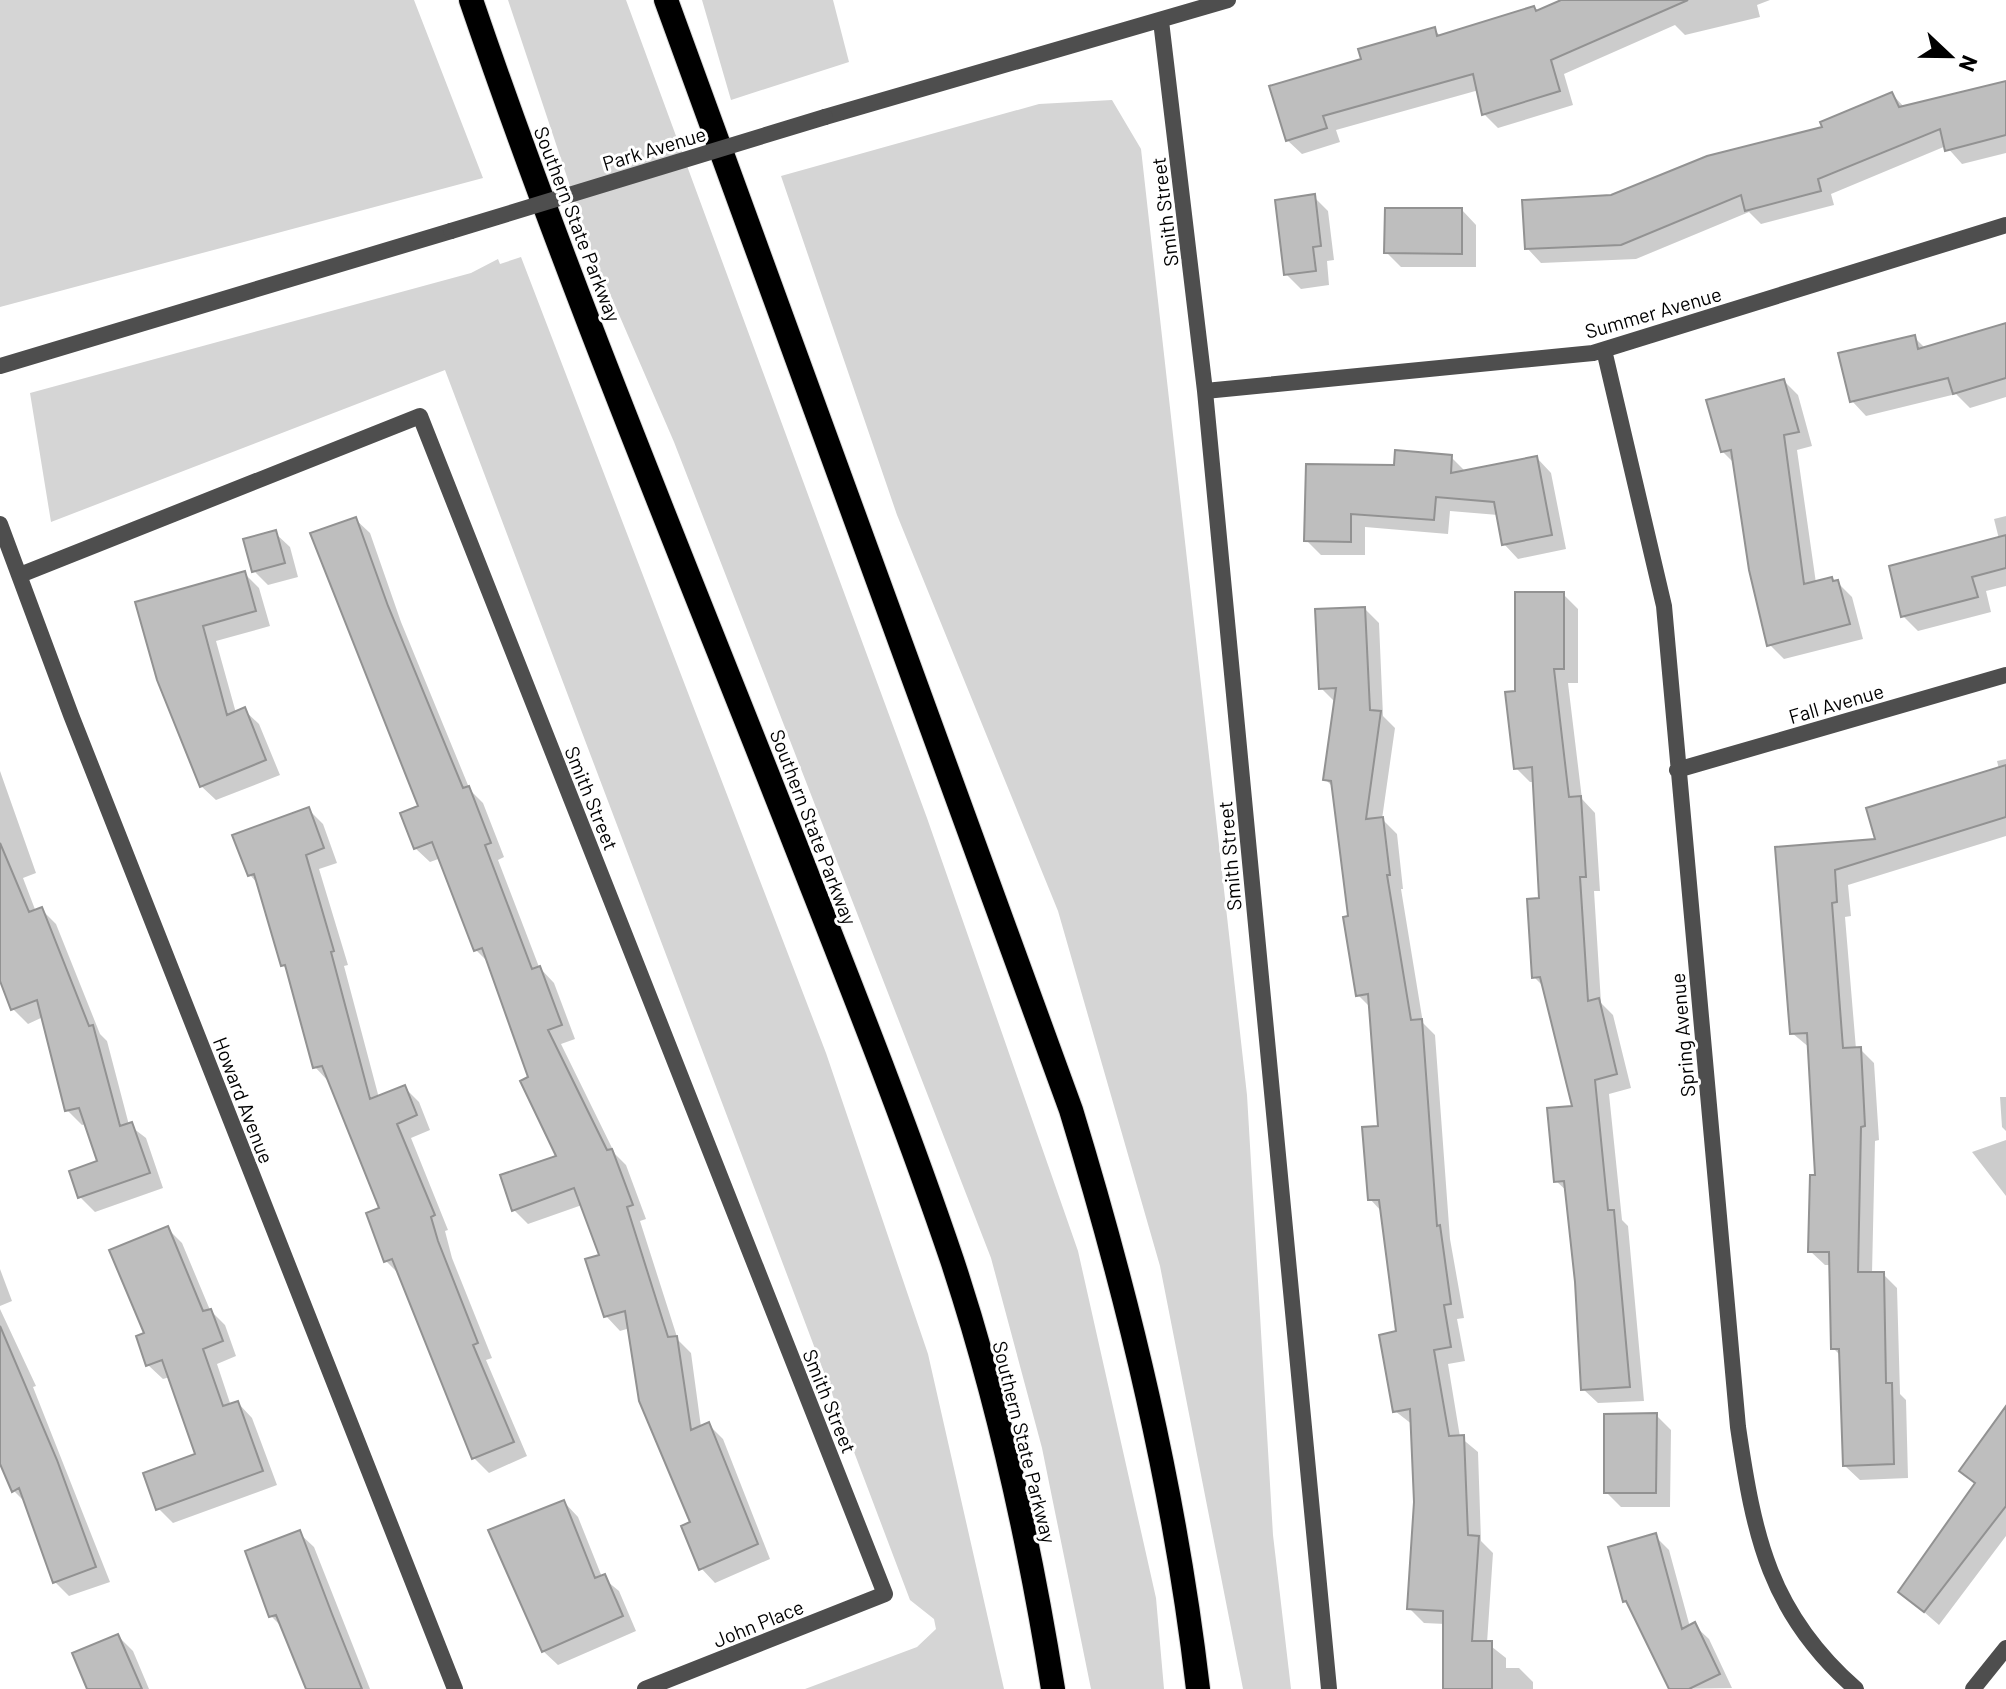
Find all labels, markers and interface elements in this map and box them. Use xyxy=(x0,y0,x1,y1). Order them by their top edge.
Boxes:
north arrow xyxy=(1910,16,1990,96)
text: N xyxy=(1955,52,1984,76)
street label: Park Avenue xyxy=(599,121,709,175)
street label: Southern State Parkway xyxy=(530,123,626,325)
street label: Smith Street xyxy=(1145,156,1183,268)
street label: Summer Avenue xyxy=(1582,281,1724,343)
street label: Fall Avenue xyxy=(1786,678,1886,728)
street label: Southern State Parkway xyxy=(766,726,862,928)
street label: Smith Street xyxy=(560,743,624,853)
street label: Smith Street xyxy=(1212,800,1246,912)
street label: Spring Avenue xyxy=(1665,972,1699,1098)
street label: Howard Avenue xyxy=(209,1033,279,1167)
street label: Southern State Parkway xyxy=(988,1338,1062,1546)
street label: Smith Street xyxy=(798,1346,862,1456)
street label: John Place xyxy=(709,1594,807,1652)

